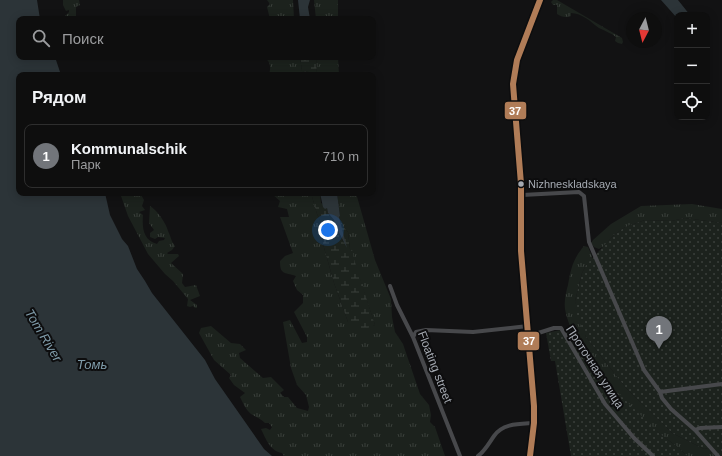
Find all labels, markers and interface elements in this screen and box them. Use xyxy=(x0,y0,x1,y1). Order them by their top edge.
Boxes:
north arrow xyxy=(626,12,662,48)
map controls xyxy=(674,12,710,120)
button: + xyxy=(674,12,710,48)
search box xyxy=(16,16,376,60)
icon: search xyxy=(30,27,52,49)
text: Поиск xyxy=(62,30,104,47)
button: − xyxy=(674,48,710,84)
button: locate xyxy=(674,84,710,120)
text: Рядом xyxy=(32,88,87,107)
line badge: 37 xyxy=(504,101,527,120)
text: 37 xyxy=(509,105,521,117)
text: Kommunalschik xyxy=(71,140,187,157)
text: 1 xyxy=(42,149,50,164)
text: 710 m xyxy=(323,149,359,164)
text: Парк xyxy=(71,157,101,172)
place label: Nizhneskladskaya xyxy=(528,178,618,190)
marker: Nizhneskladskaya xyxy=(516,179,526,189)
your location xyxy=(318,220,338,240)
water label: Tom River xyxy=(22,306,65,365)
pin: 1 xyxy=(646,316,672,349)
street label: Проточная улица xyxy=(563,323,627,411)
street label: Floating street xyxy=(415,329,455,406)
line badge: 37 xyxy=(517,331,540,351)
text: 37 xyxy=(523,335,535,347)
water label: Томь xyxy=(77,357,107,372)

